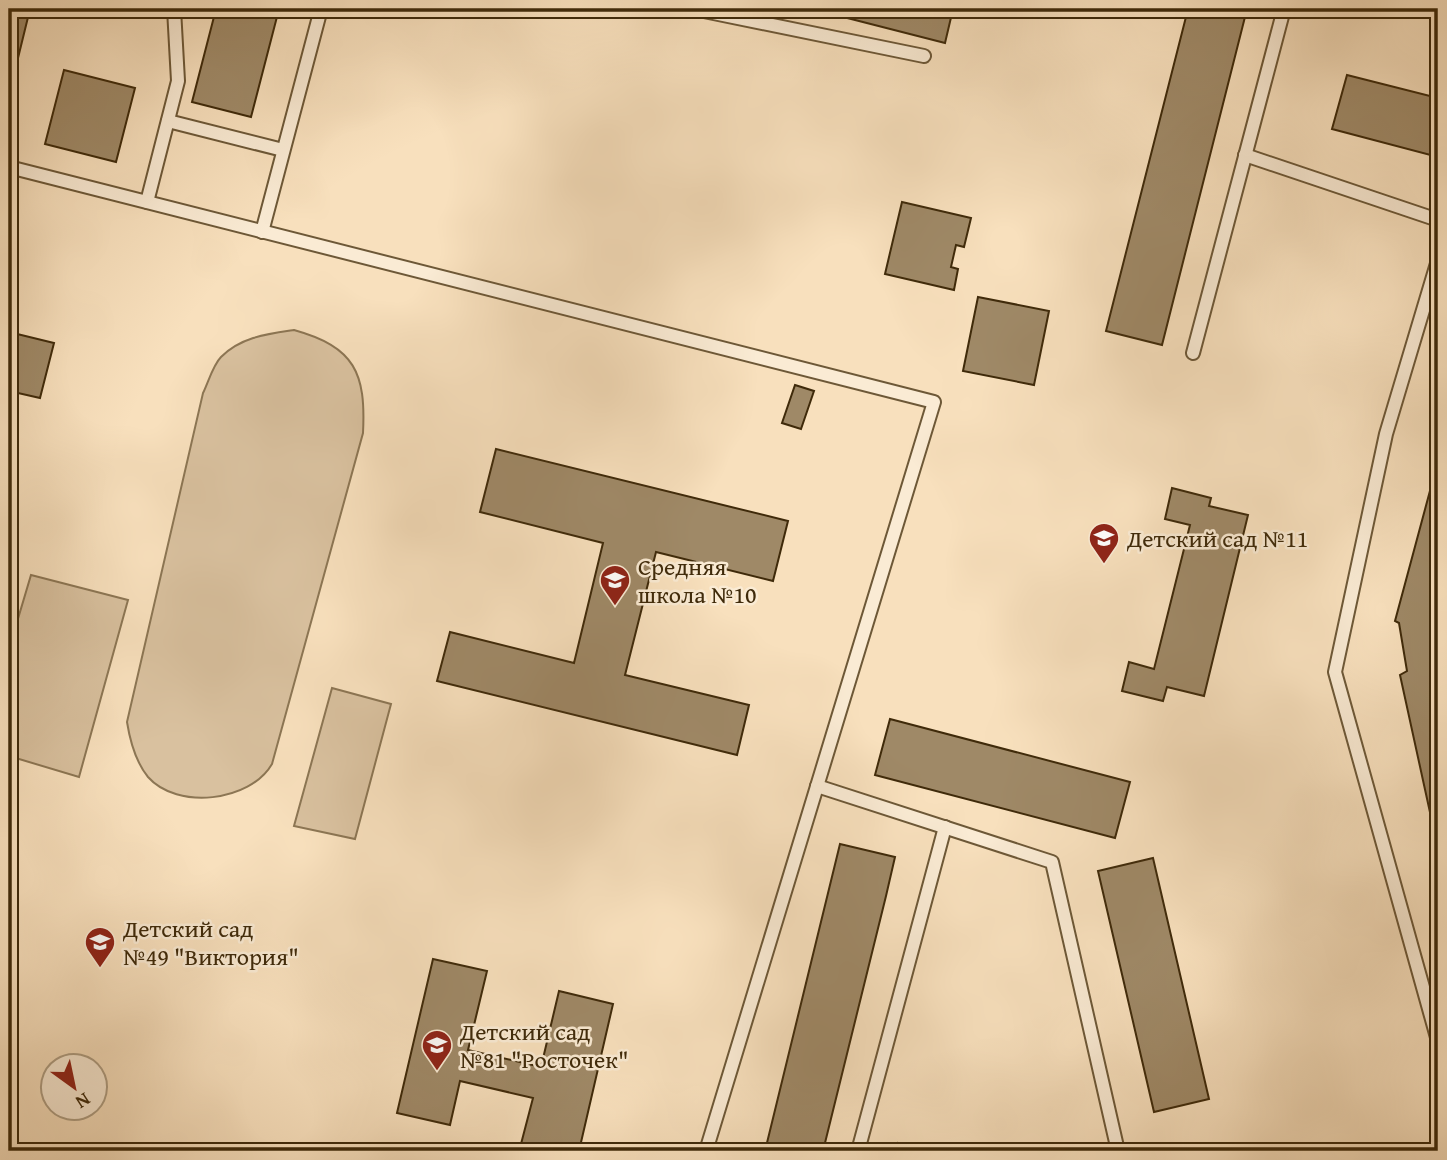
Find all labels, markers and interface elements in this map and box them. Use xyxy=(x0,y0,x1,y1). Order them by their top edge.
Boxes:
school or university icon: Детский сад №11 xyxy=(1087,521,1121,565)
place label: Детский сад №11 xyxy=(1126,521,1308,556)
place label: Средняя школа №10 xyxy=(638,549,757,612)
school or university icon: Средняя школа №10 xyxy=(598,563,632,607)
place label: Детский сад №49 "Виктория" xyxy=(122,911,299,974)
school or university icon: Детский сад №49 "Виктория" xyxy=(83,925,117,969)
place label: Детский сад №81 "Росточек" xyxy=(459,1014,628,1077)
school or university icon: Детский сад №81 "Росточек" xyxy=(420,1028,454,1072)
north arrow xyxy=(38,1052,108,1122)
text: N xyxy=(70,1086,96,1117)

